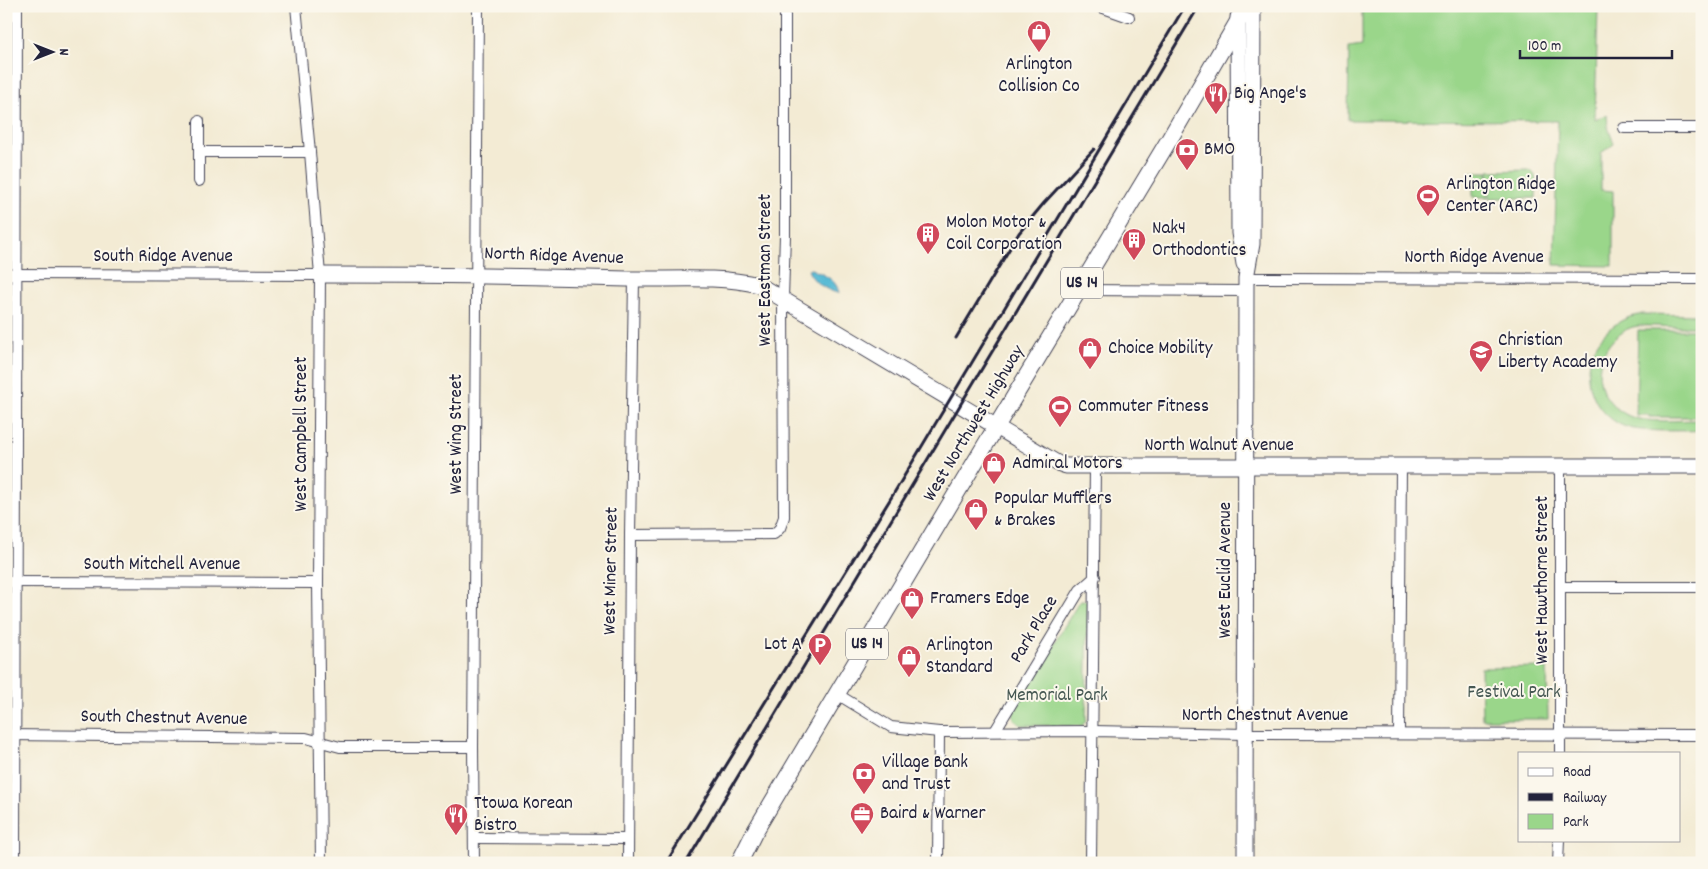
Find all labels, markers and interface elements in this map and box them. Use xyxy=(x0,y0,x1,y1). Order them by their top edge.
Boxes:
shop icon: Arlington Collision Co xyxy=(1026,19,1052,53)
north arrow xyxy=(28,28,78,78)
scale bar xyxy=(1520,28,1673,60)
text: 100 m xyxy=(1528,36,1561,58)
text: N xyxy=(53,49,73,56)
place label: Arlington Collision Co xyxy=(998,52,1080,101)
restaurant icon: Big Ange's xyxy=(1203,81,1229,115)
place label: Big Ange's xyxy=(1234,81,1307,108)
bank icon: BMO xyxy=(1174,137,1200,171)
place label: BMO xyxy=(1204,137,1235,164)
place label: Arlington Ridge Center (ARC) xyxy=(1446,172,1555,221)
sports icon: Arlington Ridge Center (ARC) xyxy=(1415,183,1441,217)
street label: West Eastman Street xyxy=(753,194,780,346)
place label: Molon Motor & Coil Corporation xyxy=(946,210,1062,259)
place label: Nak4 Orthodontics xyxy=(1152,216,1246,265)
building icon: Molon Motor & Coil Corporation xyxy=(915,221,941,255)
building icon: Nak4 Orthodontics xyxy=(1121,227,1147,261)
street label: North Ridge Avenue xyxy=(484,241,624,273)
street label: South Ridge Avenue xyxy=(93,244,233,271)
street label: North Ridge Avenue xyxy=(1404,245,1544,272)
road number: US 14 xyxy=(1061,268,1103,298)
place label: Christian Liberty Academy xyxy=(1498,328,1617,377)
shop icon: Choice Mobility xyxy=(1077,336,1103,370)
place label: Choice Mobility xyxy=(1108,336,1213,363)
school or university icon: Christian Liberty Academy xyxy=(1468,339,1494,373)
street label: West Northwest Highway xyxy=(918,340,1033,507)
street label: West Campbell Street xyxy=(289,357,316,511)
street label: West Wing Street xyxy=(444,374,471,494)
sports icon: Commuter Fitness xyxy=(1047,394,1073,428)
place label: Commuter Fitness xyxy=(1078,394,1209,421)
street label: North Walnut Avenue xyxy=(1144,433,1294,460)
shop icon: Admiral Motors xyxy=(981,451,1007,485)
place label: Admiral Motors xyxy=(1012,451,1123,478)
place label: Popular Mufflers & Brakes xyxy=(994,486,1112,535)
street label: West Hawthorne Street xyxy=(1530,496,1557,664)
shop icon: Popular Mufflers & Brakes xyxy=(963,497,989,531)
street label: West Euclid Avenue xyxy=(1213,502,1240,638)
street label: West Miner Street xyxy=(597,507,627,635)
street label: South Mitchell Avenue xyxy=(84,552,240,579)
shop icon: Framers Edge xyxy=(899,586,925,620)
place label: Framers Edge xyxy=(930,586,1029,613)
street label: Park Place xyxy=(1004,591,1066,669)
road number: US 14 xyxy=(846,629,888,660)
place label: Lot A xyxy=(764,632,802,659)
parking icon: Lot A xyxy=(807,632,833,666)
place label: Arlington Standard xyxy=(926,633,993,682)
shop icon: Arlington Standard xyxy=(896,644,922,678)
park label: Festival Park xyxy=(1467,680,1561,707)
park label: Memorial Park xyxy=(1006,683,1108,710)
street label: North Chestnut Avenue xyxy=(1182,703,1348,730)
street label: South Chestnut Avenue xyxy=(80,704,248,734)
place label: Village Bank and Trust xyxy=(882,750,968,799)
legend xyxy=(1518,752,1680,842)
bank icon: Village Bank and Trust xyxy=(851,761,877,795)
text: Road xyxy=(1563,762,1591,784)
text: Railway xyxy=(1563,788,1607,810)
place label: Ttowa Korean Bistro xyxy=(474,791,573,840)
office icon: Baird & Warner xyxy=(849,801,875,835)
place label: Baird & Warner xyxy=(880,801,985,828)
restaurant icon: Ttowa Korean Bistro xyxy=(443,802,469,836)
text: Park xyxy=(1563,812,1589,834)

